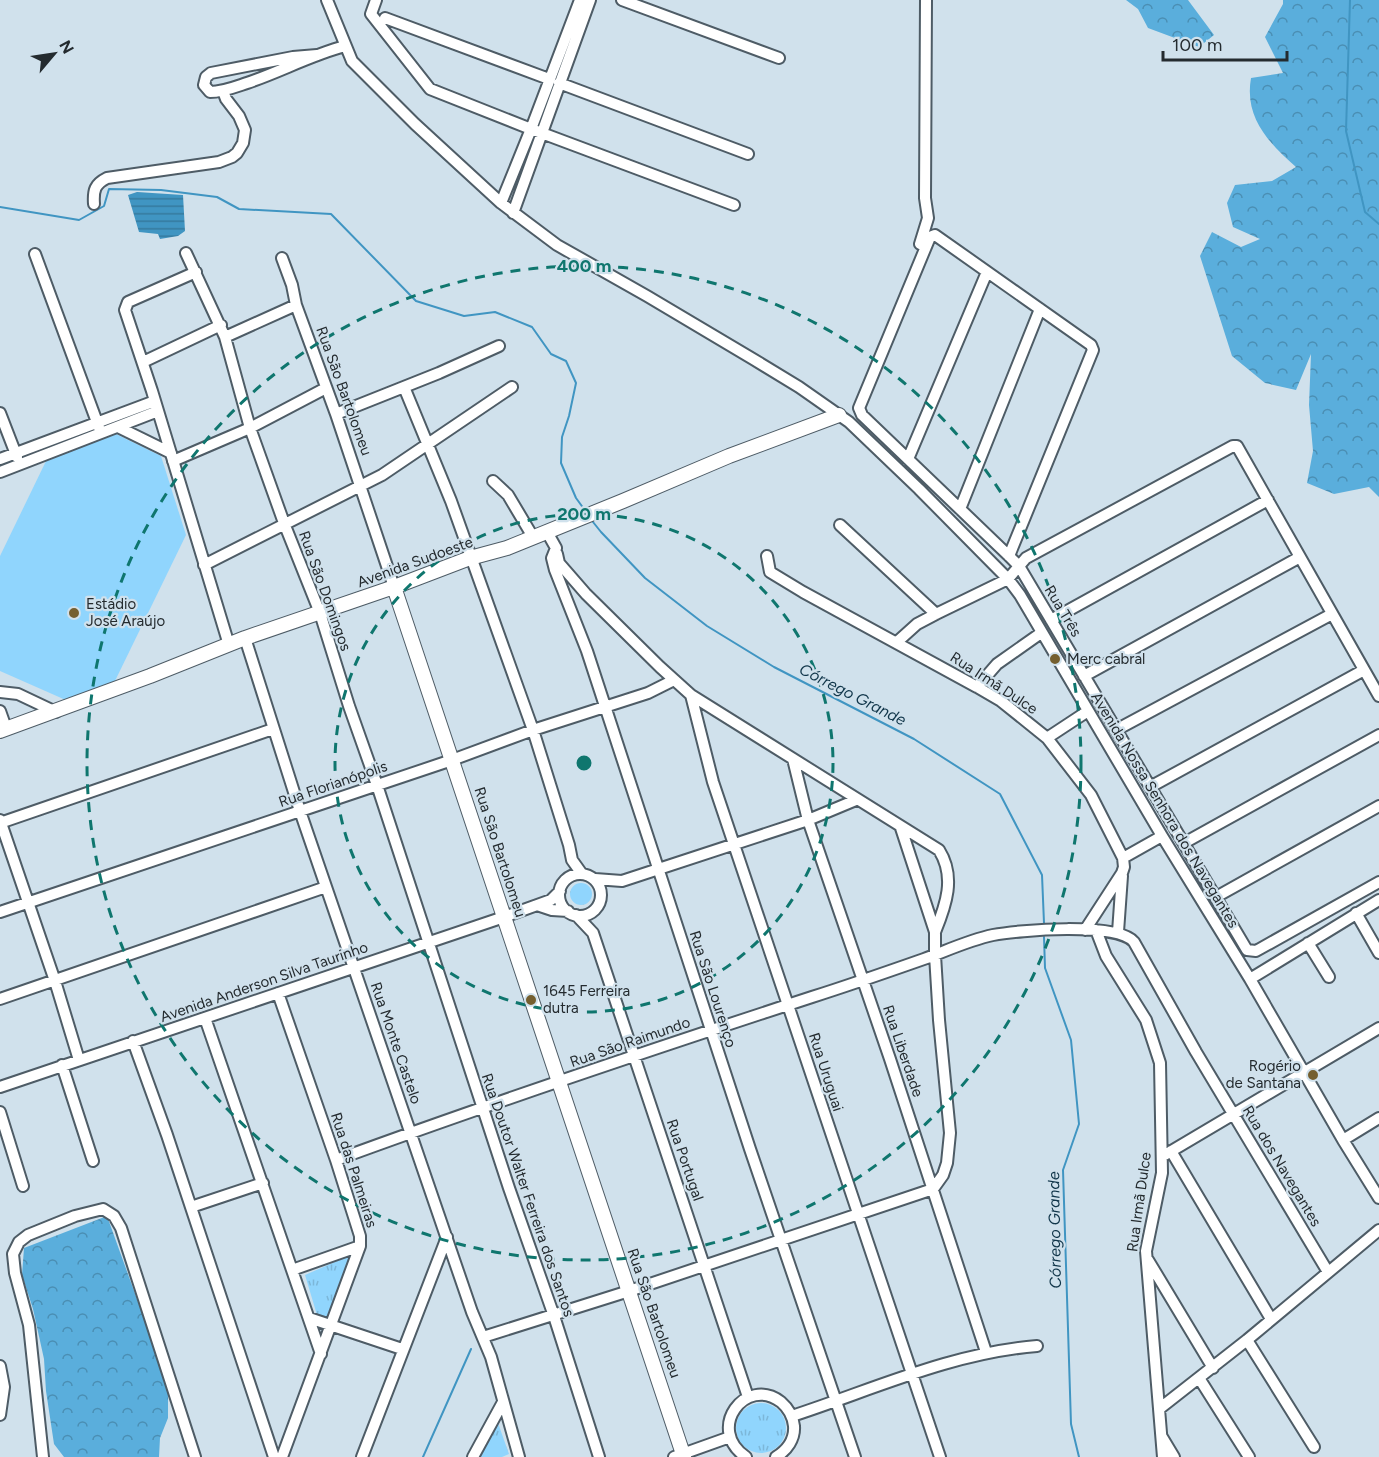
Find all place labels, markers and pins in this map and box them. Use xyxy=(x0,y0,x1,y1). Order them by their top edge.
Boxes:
place label: Estádio José Araújo xyxy=(86,595,166,630)
marker: Estádio José Araújo xyxy=(67,606,81,620)
place label: Merc cabral xyxy=(1067,650,1145,668)
marker: Merc cabral xyxy=(1048,652,1062,666)
centre of rings xyxy=(574,753,594,773)
place label: 1645 Ferreira dutra xyxy=(543,982,630,1017)
marker: 1645 Ferreira dutra xyxy=(524,993,538,1007)
place label: Rogério de Santana xyxy=(1226,1057,1301,1092)
marker: Rogério de Santana xyxy=(1306,1068,1320,1082)

